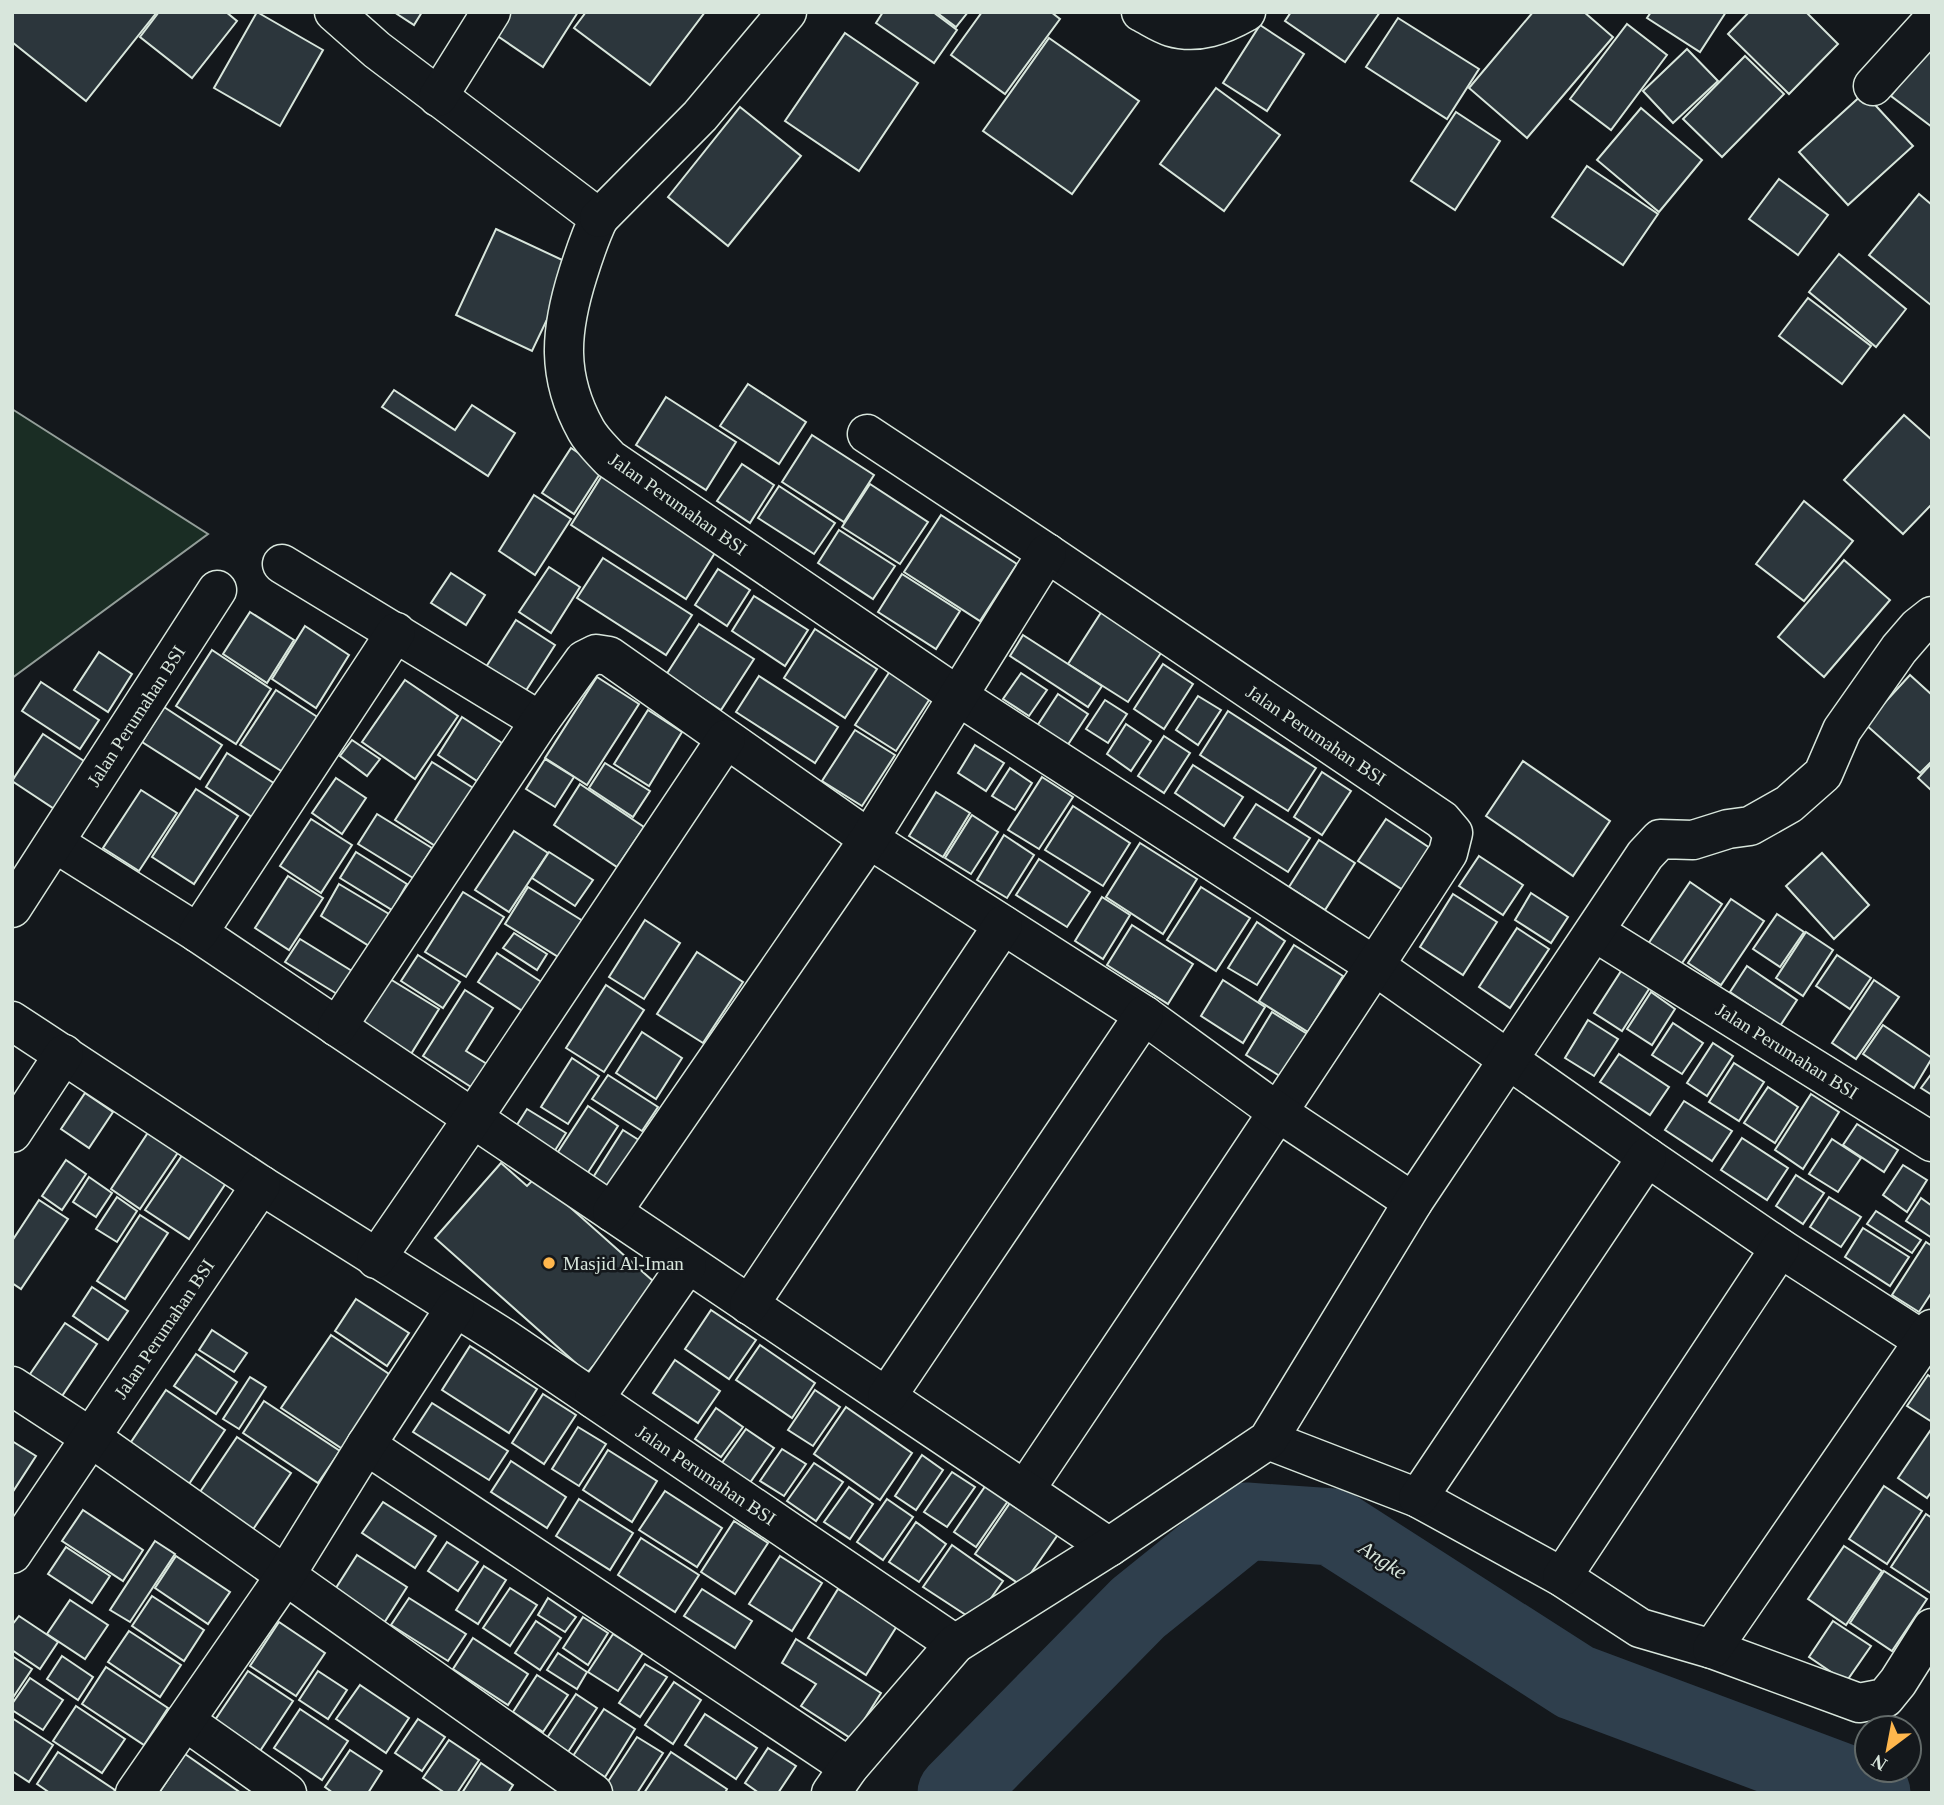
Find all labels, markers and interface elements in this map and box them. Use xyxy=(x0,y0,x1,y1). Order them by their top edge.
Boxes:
street label: Jalan Perumahan BSI xyxy=(605,448,751,560)
street label: Jalan Perumahan BSI xyxy=(83,642,189,790)
street label: Jalan Perumahan BSI xyxy=(1242,681,1390,789)
street label: Jalan Perumahan BSI xyxy=(1712,999,1862,1103)
place label: Masjid Al-Iman xyxy=(563,1253,684,1274)
street label: Jalan Perumahan BSI xyxy=(110,1255,218,1403)
marker: Masjid Al-Iman xyxy=(541,1255,557,1271)
street label: Jalan Perumahan BSI xyxy=(632,1421,780,1529)
water label: Angke xyxy=(1353,1535,1412,1584)
north arrow xyxy=(1853,1714,1923,1784)
text: N xyxy=(1868,1750,1891,1776)

